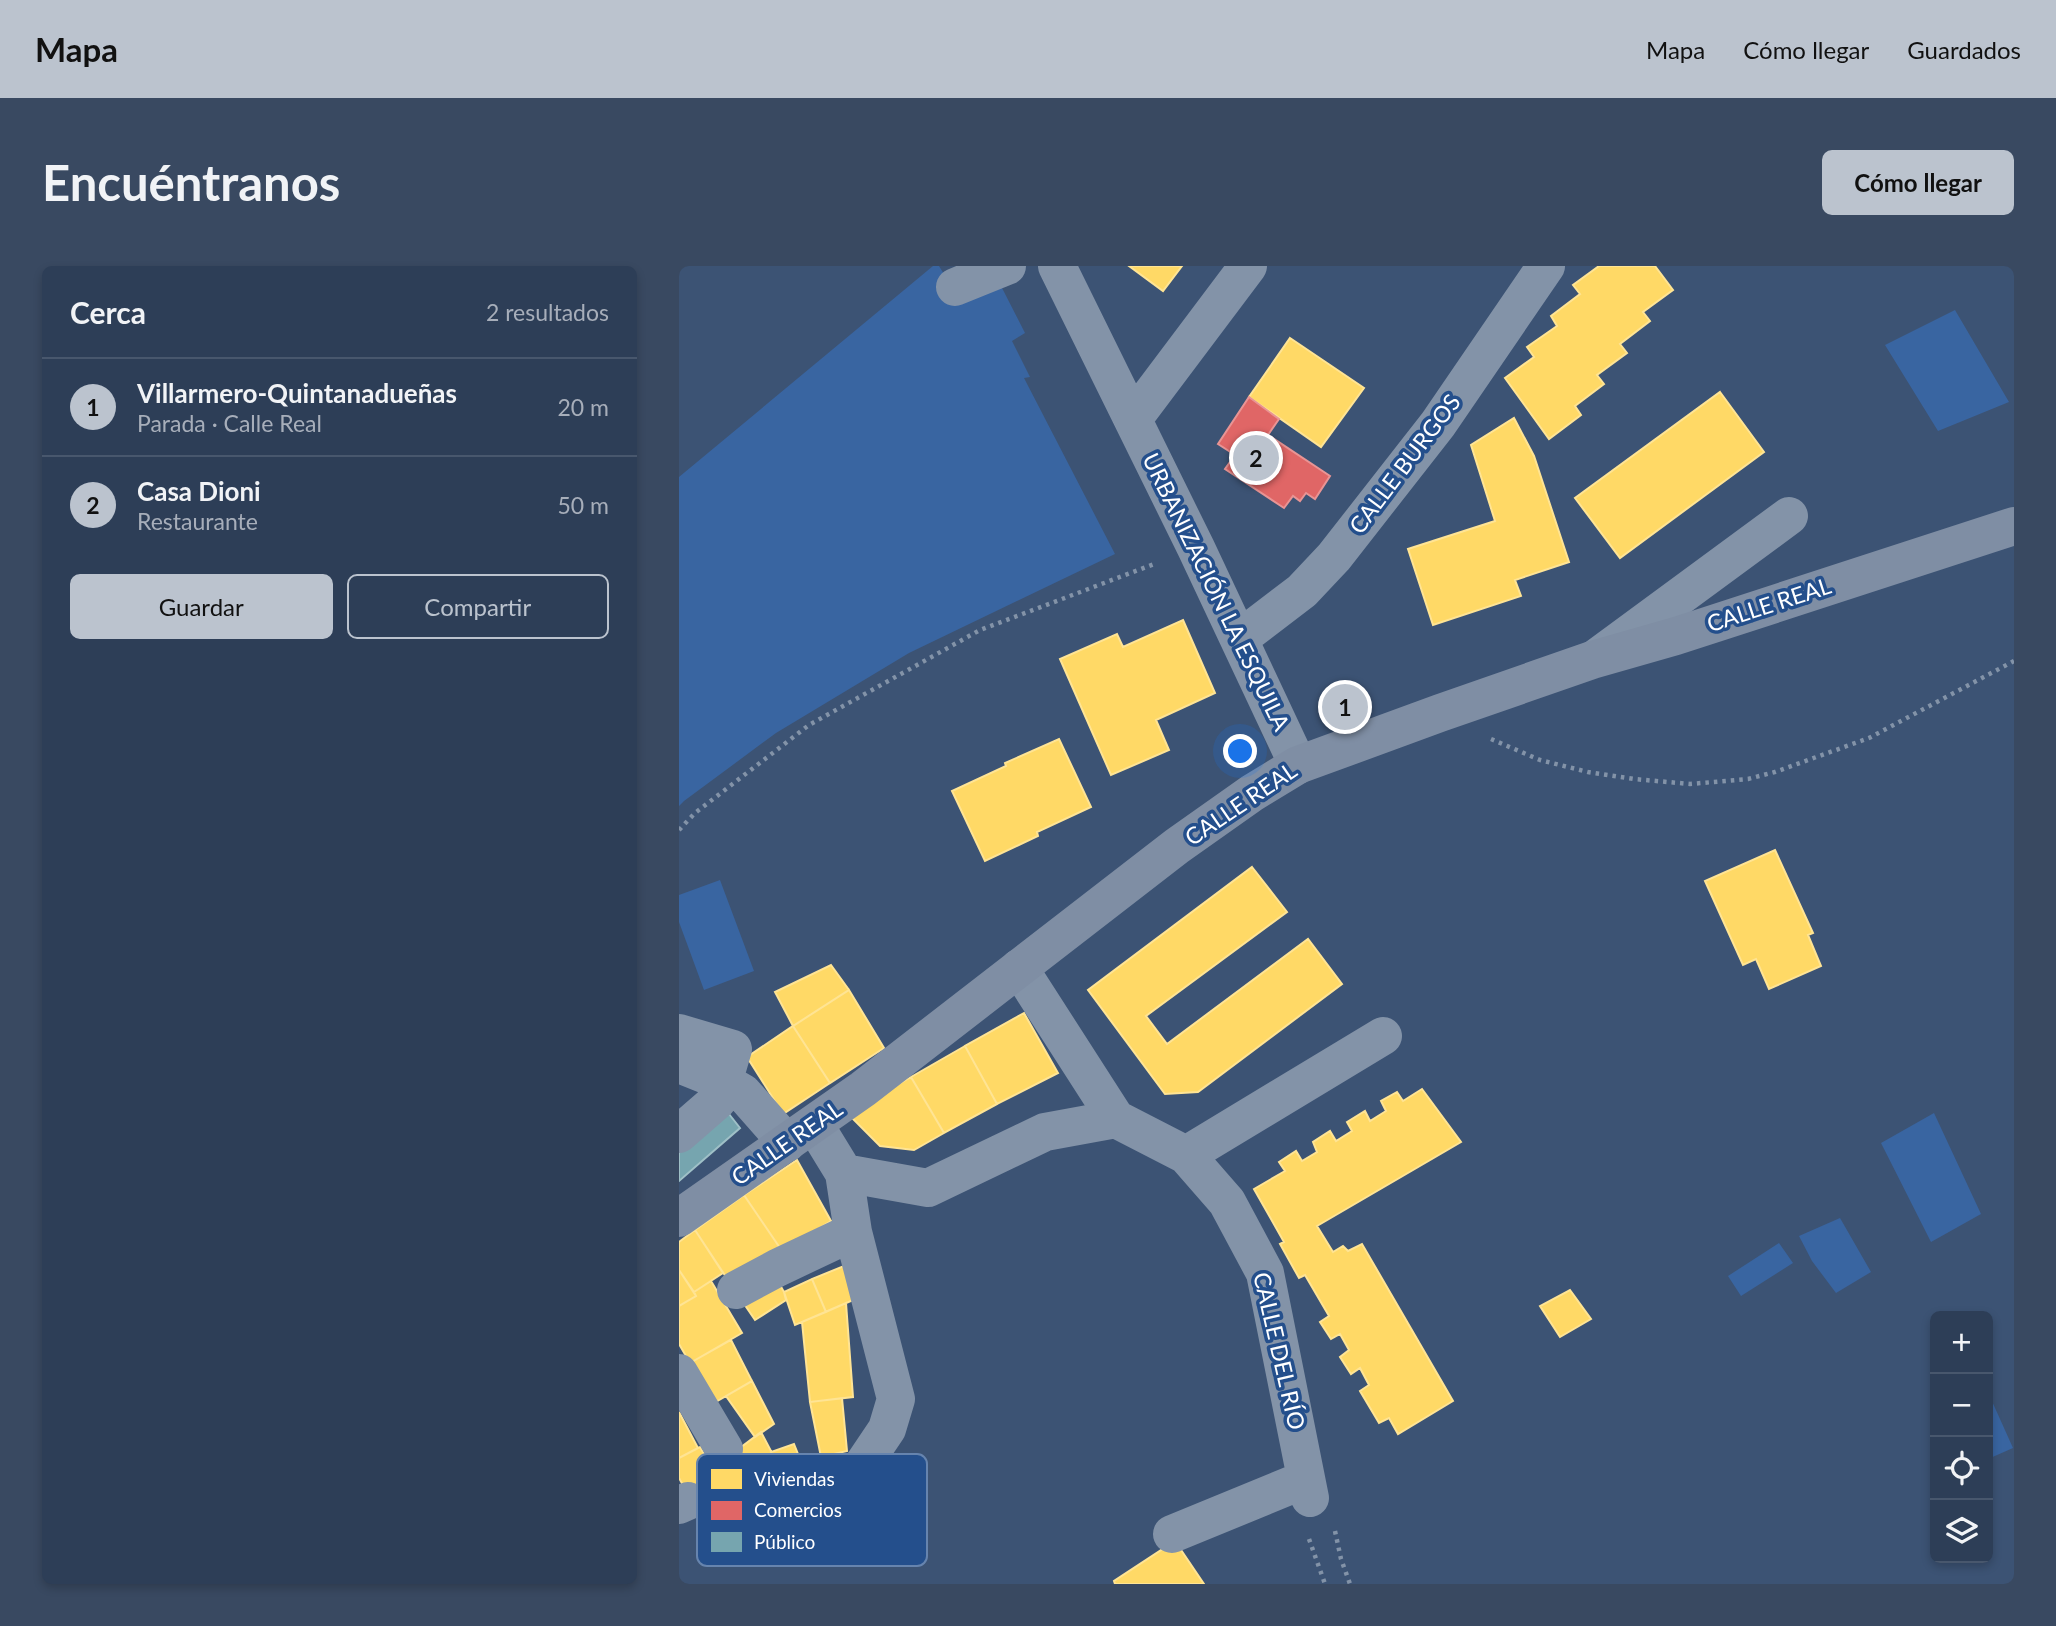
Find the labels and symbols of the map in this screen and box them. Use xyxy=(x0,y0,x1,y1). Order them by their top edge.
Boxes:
street label: CALLE BURGOS xyxy=(1343,388,1466,539)
pin: 2 xyxy=(1233,432,1279,484)
street label: URBANIZACIÓN LA ESQUILA xyxy=(1137,448,1297,735)
street label: CALLE REAL xyxy=(1703,571,1834,637)
pin: 1 xyxy=(1322,681,1368,733)
your location xyxy=(1223,734,1257,768)
street label: CALLE REAL xyxy=(1179,755,1302,851)
street label: CALLE REAL xyxy=(726,1094,847,1191)
street label: CALLE DEL RÍO xyxy=(1248,1269,1312,1432)
legend xyxy=(697,1454,927,1566)
text: Viviendas xyxy=(754,1467,835,1490)
text: Comercios xyxy=(754,1498,842,1521)
text: Público xyxy=(754,1530,815,1553)

